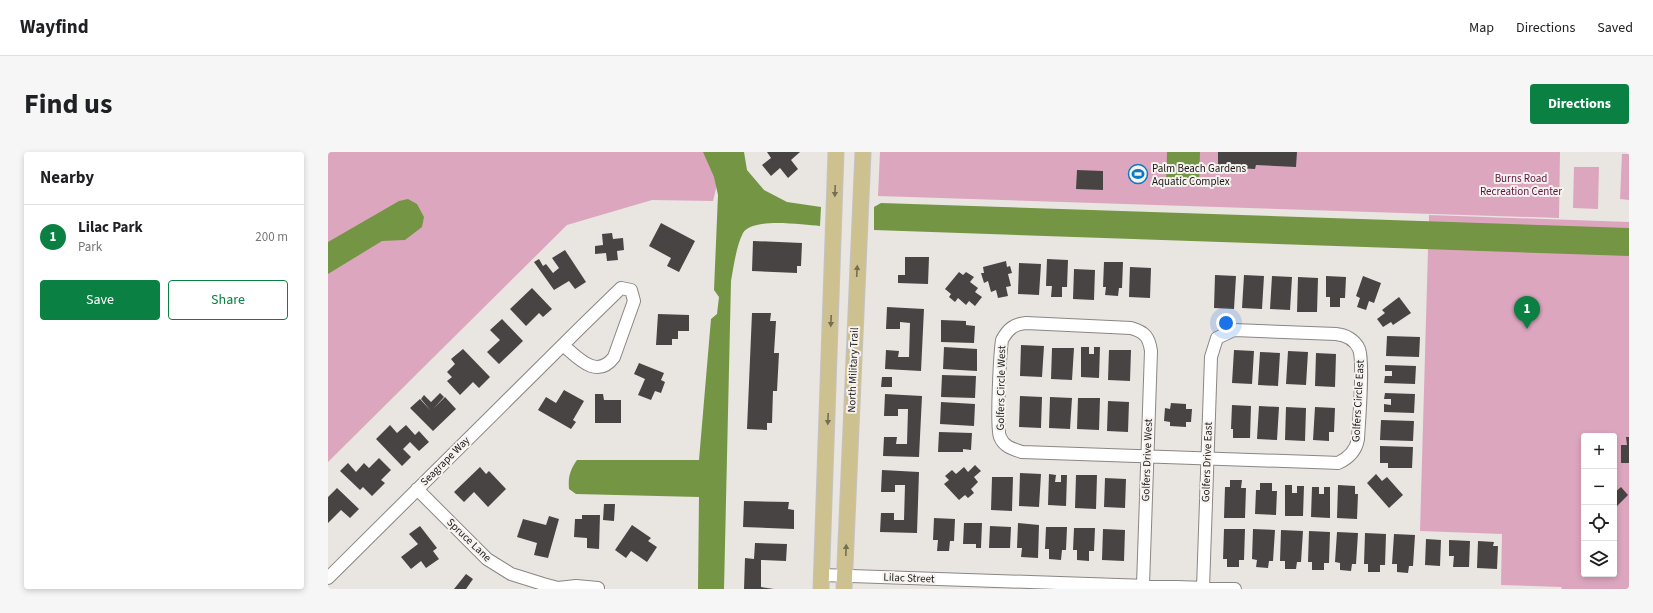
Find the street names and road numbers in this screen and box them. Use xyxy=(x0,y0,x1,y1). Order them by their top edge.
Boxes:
street label: North Military Trail xyxy=(844,327,862,413)
street label: Golfers Circle West xyxy=(993,345,1009,431)
street label: Golfers Circle East xyxy=(1348,359,1368,443)
street label: Golfers Drive West xyxy=(1138,418,1156,502)
street label: Golfers Drive East xyxy=(1198,421,1216,502)
street label: Seagrape Way xyxy=(417,433,473,489)
street label: Spruce Lane xyxy=(443,515,495,565)
street label: Lilac Street xyxy=(883,570,935,586)

